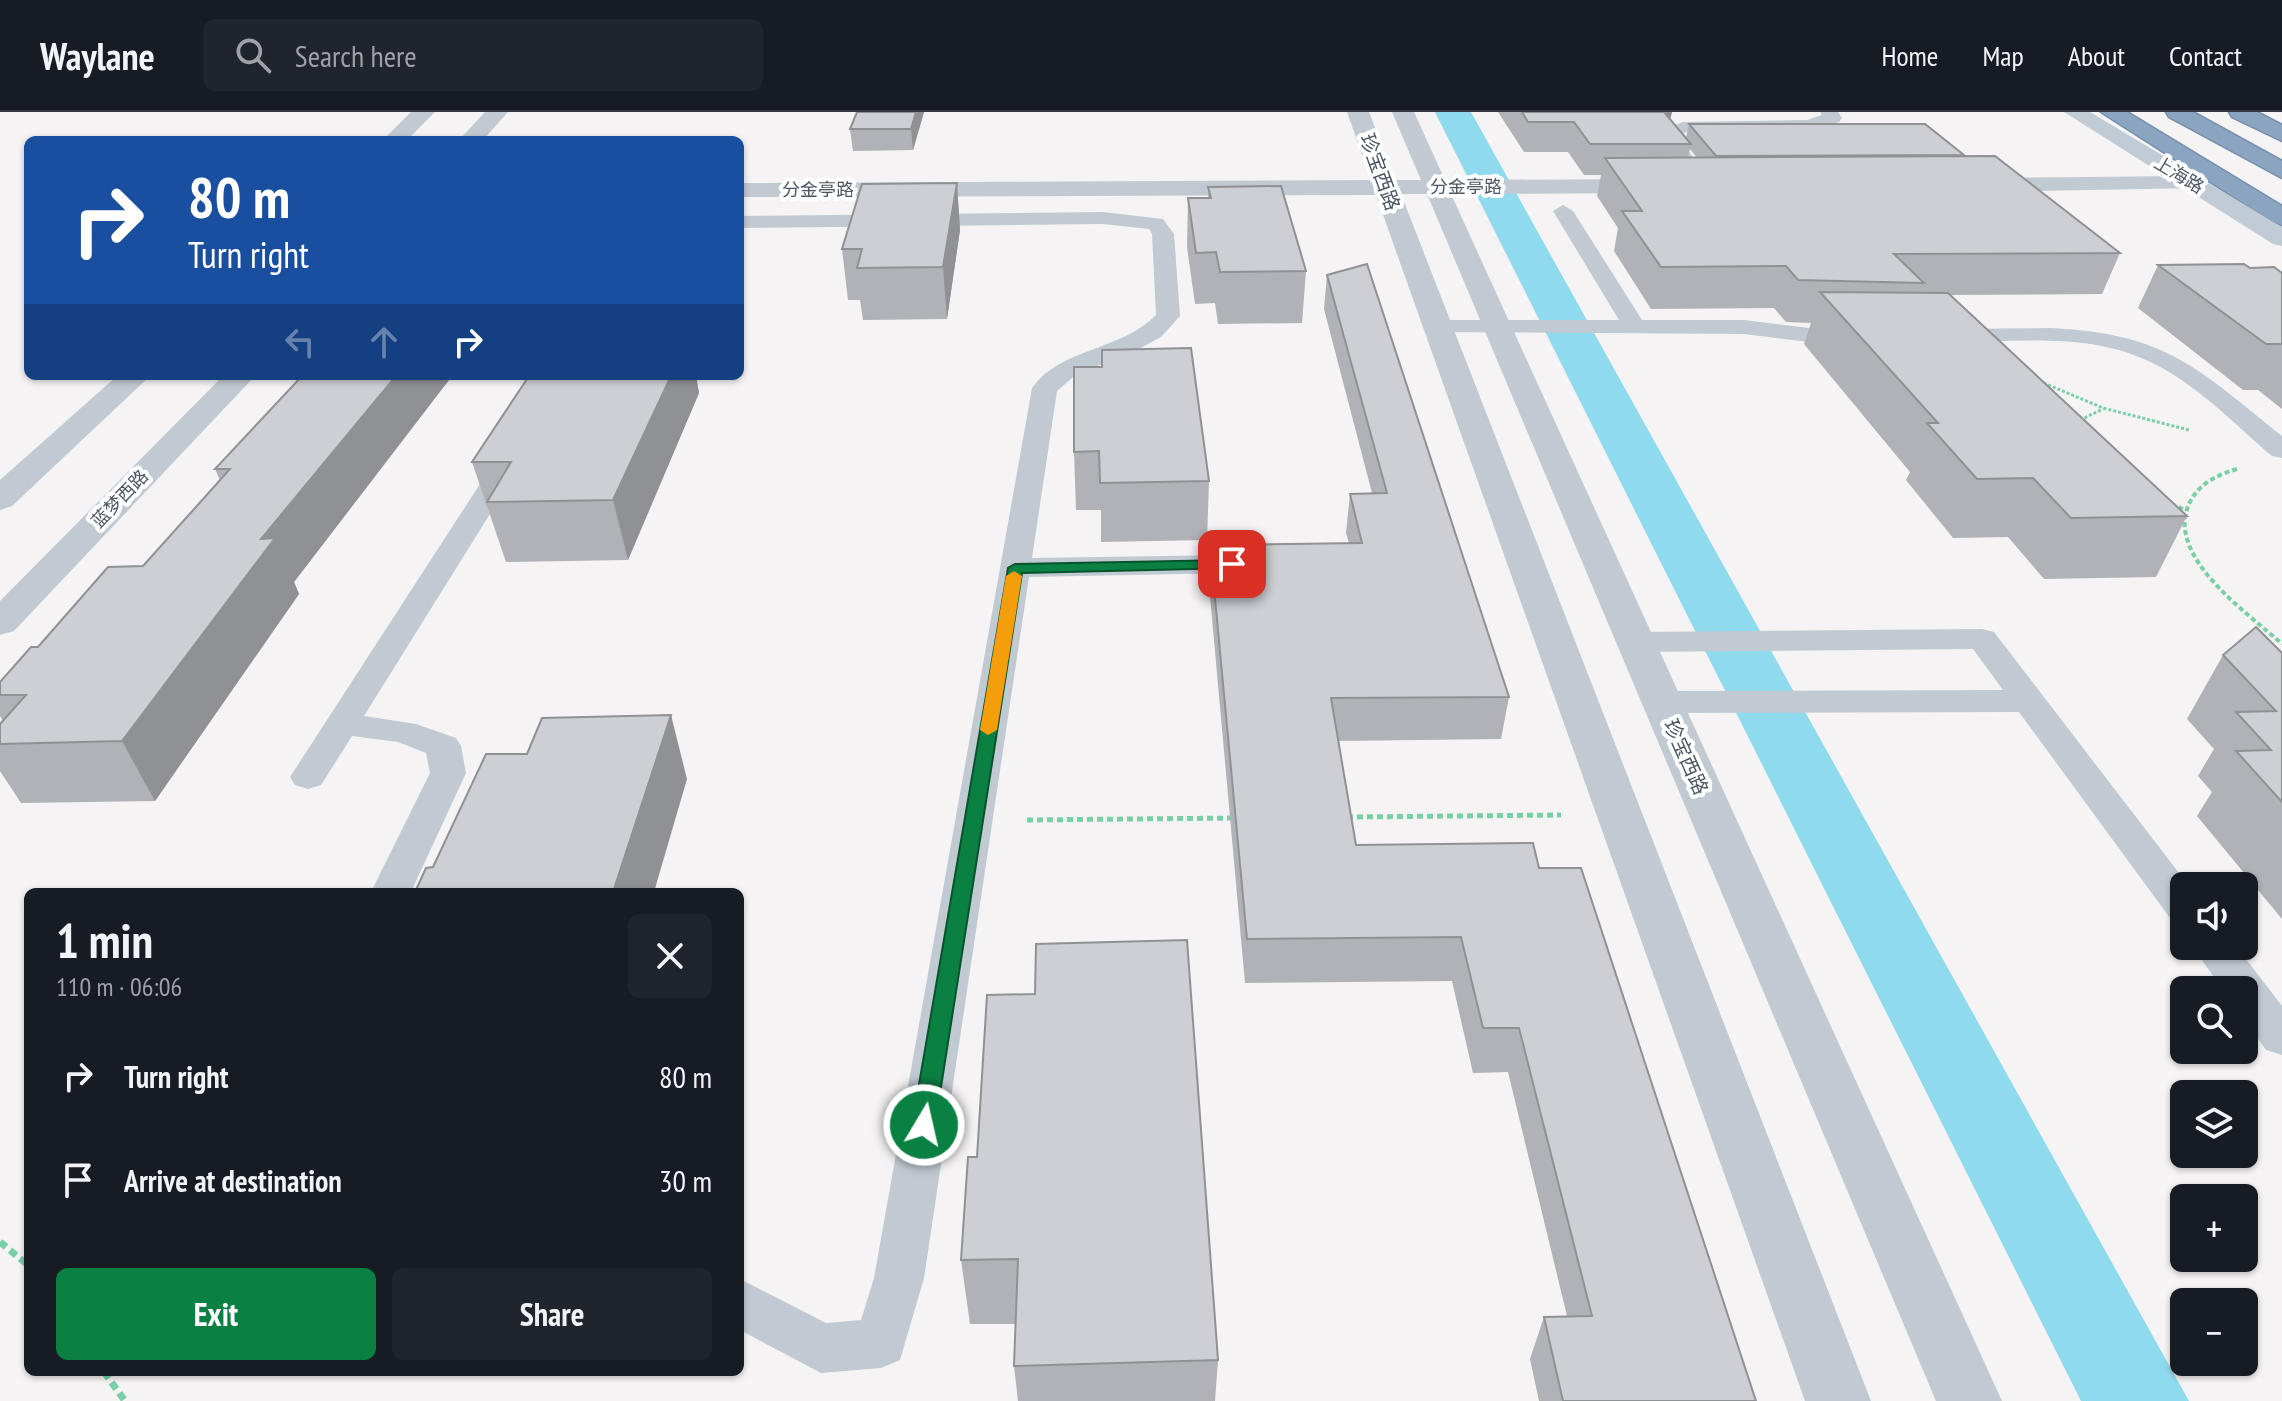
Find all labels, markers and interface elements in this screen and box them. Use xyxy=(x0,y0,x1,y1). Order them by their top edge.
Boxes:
search box xyxy=(203,19,763,91)
text: Waylane xyxy=(40,31,155,80)
icon: search xyxy=(231,33,275,77)
text: Search here xyxy=(295,36,417,75)
text: Home xyxy=(1882,37,1938,74)
text: Map xyxy=(1982,37,2024,74)
text: About xyxy=(2068,37,2125,74)
text: Contact xyxy=(2169,37,2242,74)
street label: 珍宝西路 xyxy=(1354,130,1406,214)
street label: 上海路 xyxy=(2150,151,2208,198)
text: 80 m xyxy=(188,161,290,233)
icon: right xyxy=(56,168,160,272)
street label: 分金亭路 xyxy=(1430,175,1502,198)
street label: 分金亭路 xyxy=(782,178,854,201)
text: Turn right xyxy=(188,231,309,278)
icon: left xyxy=(278,320,322,364)
icon: ahead xyxy=(362,320,406,364)
icon: right xyxy=(446,320,490,364)
street label: 蓝梦西路 xyxy=(86,465,153,533)
pin xyxy=(1198,530,1266,598)
icon: arrive xyxy=(1210,542,1254,586)
street label: 珍宝西路 xyxy=(1658,715,1714,799)
map controls xyxy=(2170,872,2258,1376)
button: sound xyxy=(2170,872,2258,960)
text: 1 min xyxy=(56,909,153,971)
button: close xyxy=(628,914,712,998)
text: 110 m · 06:06 xyxy=(56,970,182,1003)
button: search xyxy=(2170,976,2258,1064)
icon: right xyxy=(56,1054,100,1098)
text: Turn right xyxy=(124,1057,228,1096)
text: 80 m xyxy=(659,1057,712,1096)
button: layers xyxy=(2170,1080,2258,1168)
position arrow xyxy=(882,1083,966,1167)
icon: arrive xyxy=(56,1158,100,1202)
text: Arrive at destination xyxy=(124,1161,342,1200)
text: 30 m xyxy=(659,1161,712,1200)
button: + xyxy=(2170,1184,2258,1272)
button: Exit xyxy=(56,1268,376,1360)
button: Share xyxy=(392,1268,712,1360)
button: − xyxy=(2170,1288,2258,1376)

